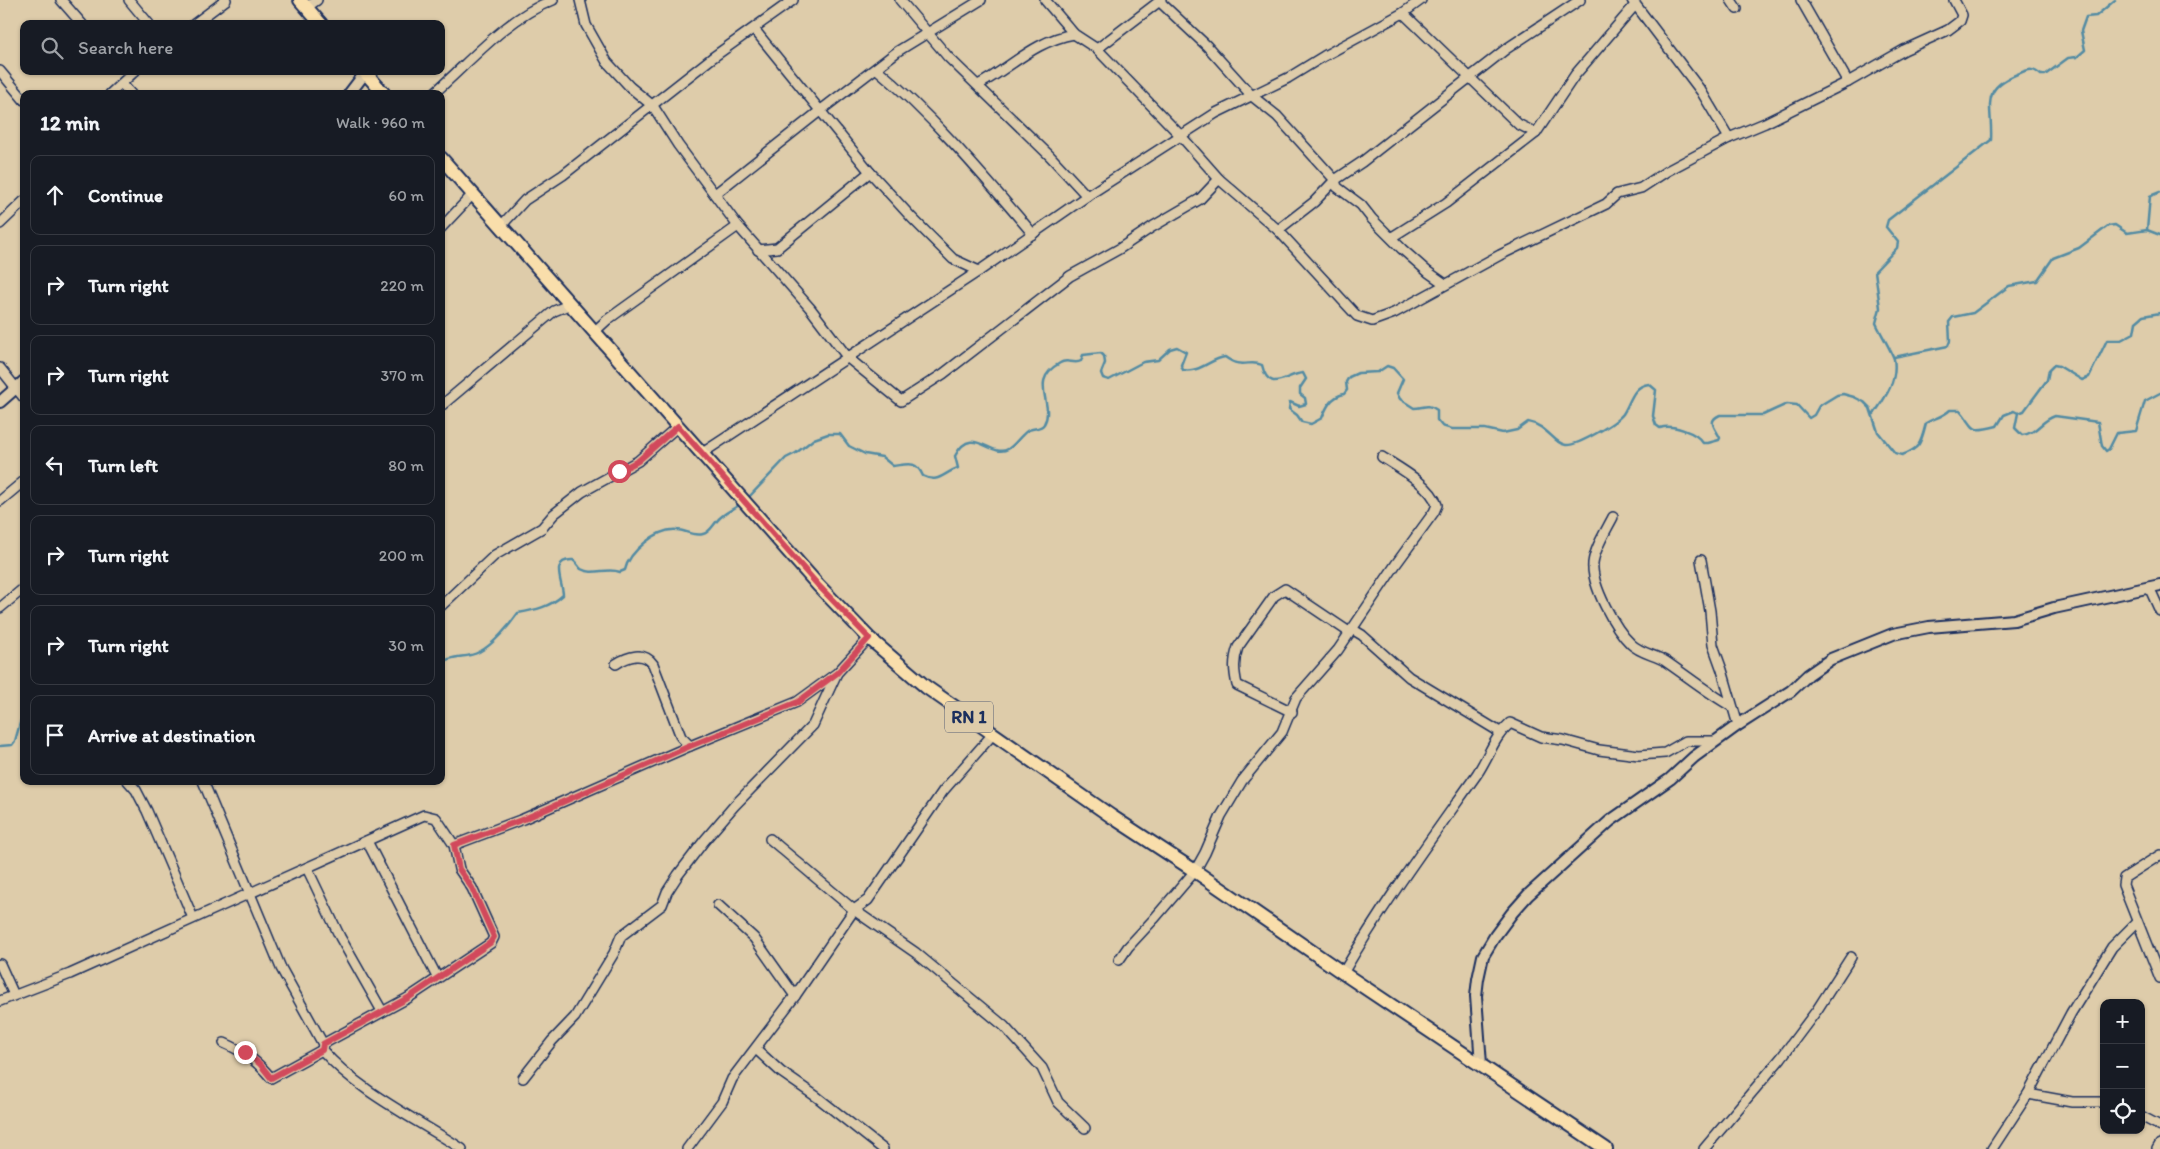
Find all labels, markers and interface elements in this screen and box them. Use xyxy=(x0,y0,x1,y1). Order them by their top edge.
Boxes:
search box xyxy=(20,20,445,75)
icon: search xyxy=(38,34,66,62)
text: Search here xyxy=(78,36,173,59)
text: 12 min xyxy=(40,110,100,135)
text: Walk · 960 m xyxy=(336,113,425,132)
icon: ahead xyxy=(41,181,69,209)
text: Continue xyxy=(88,184,163,207)
text: 60 m xyxy=(389,186,424,205)
icon: right xyxy=(41,271,69,299)
text: Turn right xyxy=(88,274,169,297)
text: 220 m xyxy=(380,276,424,295)
icon: right xyxy=(41,361,69,389)
text: Turn right xyxy=(88,364,169,387)
text: 370 m xyxy=(380,366,424,385)
icon: left xyxy=(41,451,69,479)
text: Turn left xyxy=(88,454,158,477)
text: 80 m xyxy=(388,456,424,475)
route start xyxy=(608,460,631,483)
icon: right xyxy=(41,541,69,569)
text: Turn right xyxy=(88,544,169,567)
text: 200 m xyxy=(379,546,424,565)
icon: right xyxy=(41,631,69,659)
text: Turn right xyxy=(88,634,169,657)
text: 30 m xyxy=(388,636,424,655)
road number: RN 1 xyxy=(945,702,993,732)
icon: arrive xyxy=(41,721,69,749)
text: Arrive at destination xyxy=(88,724,255,747)
map controls xyxy=(2100,999,2145,1134)
button: + xyxy=(2100,999,2145,1044)
route end xyxy=(234,1041,257,1064)
button: − xyxy=(2100,1044,2145,1089)
button: locate xyxy=(2100,1089,2145,1134)

